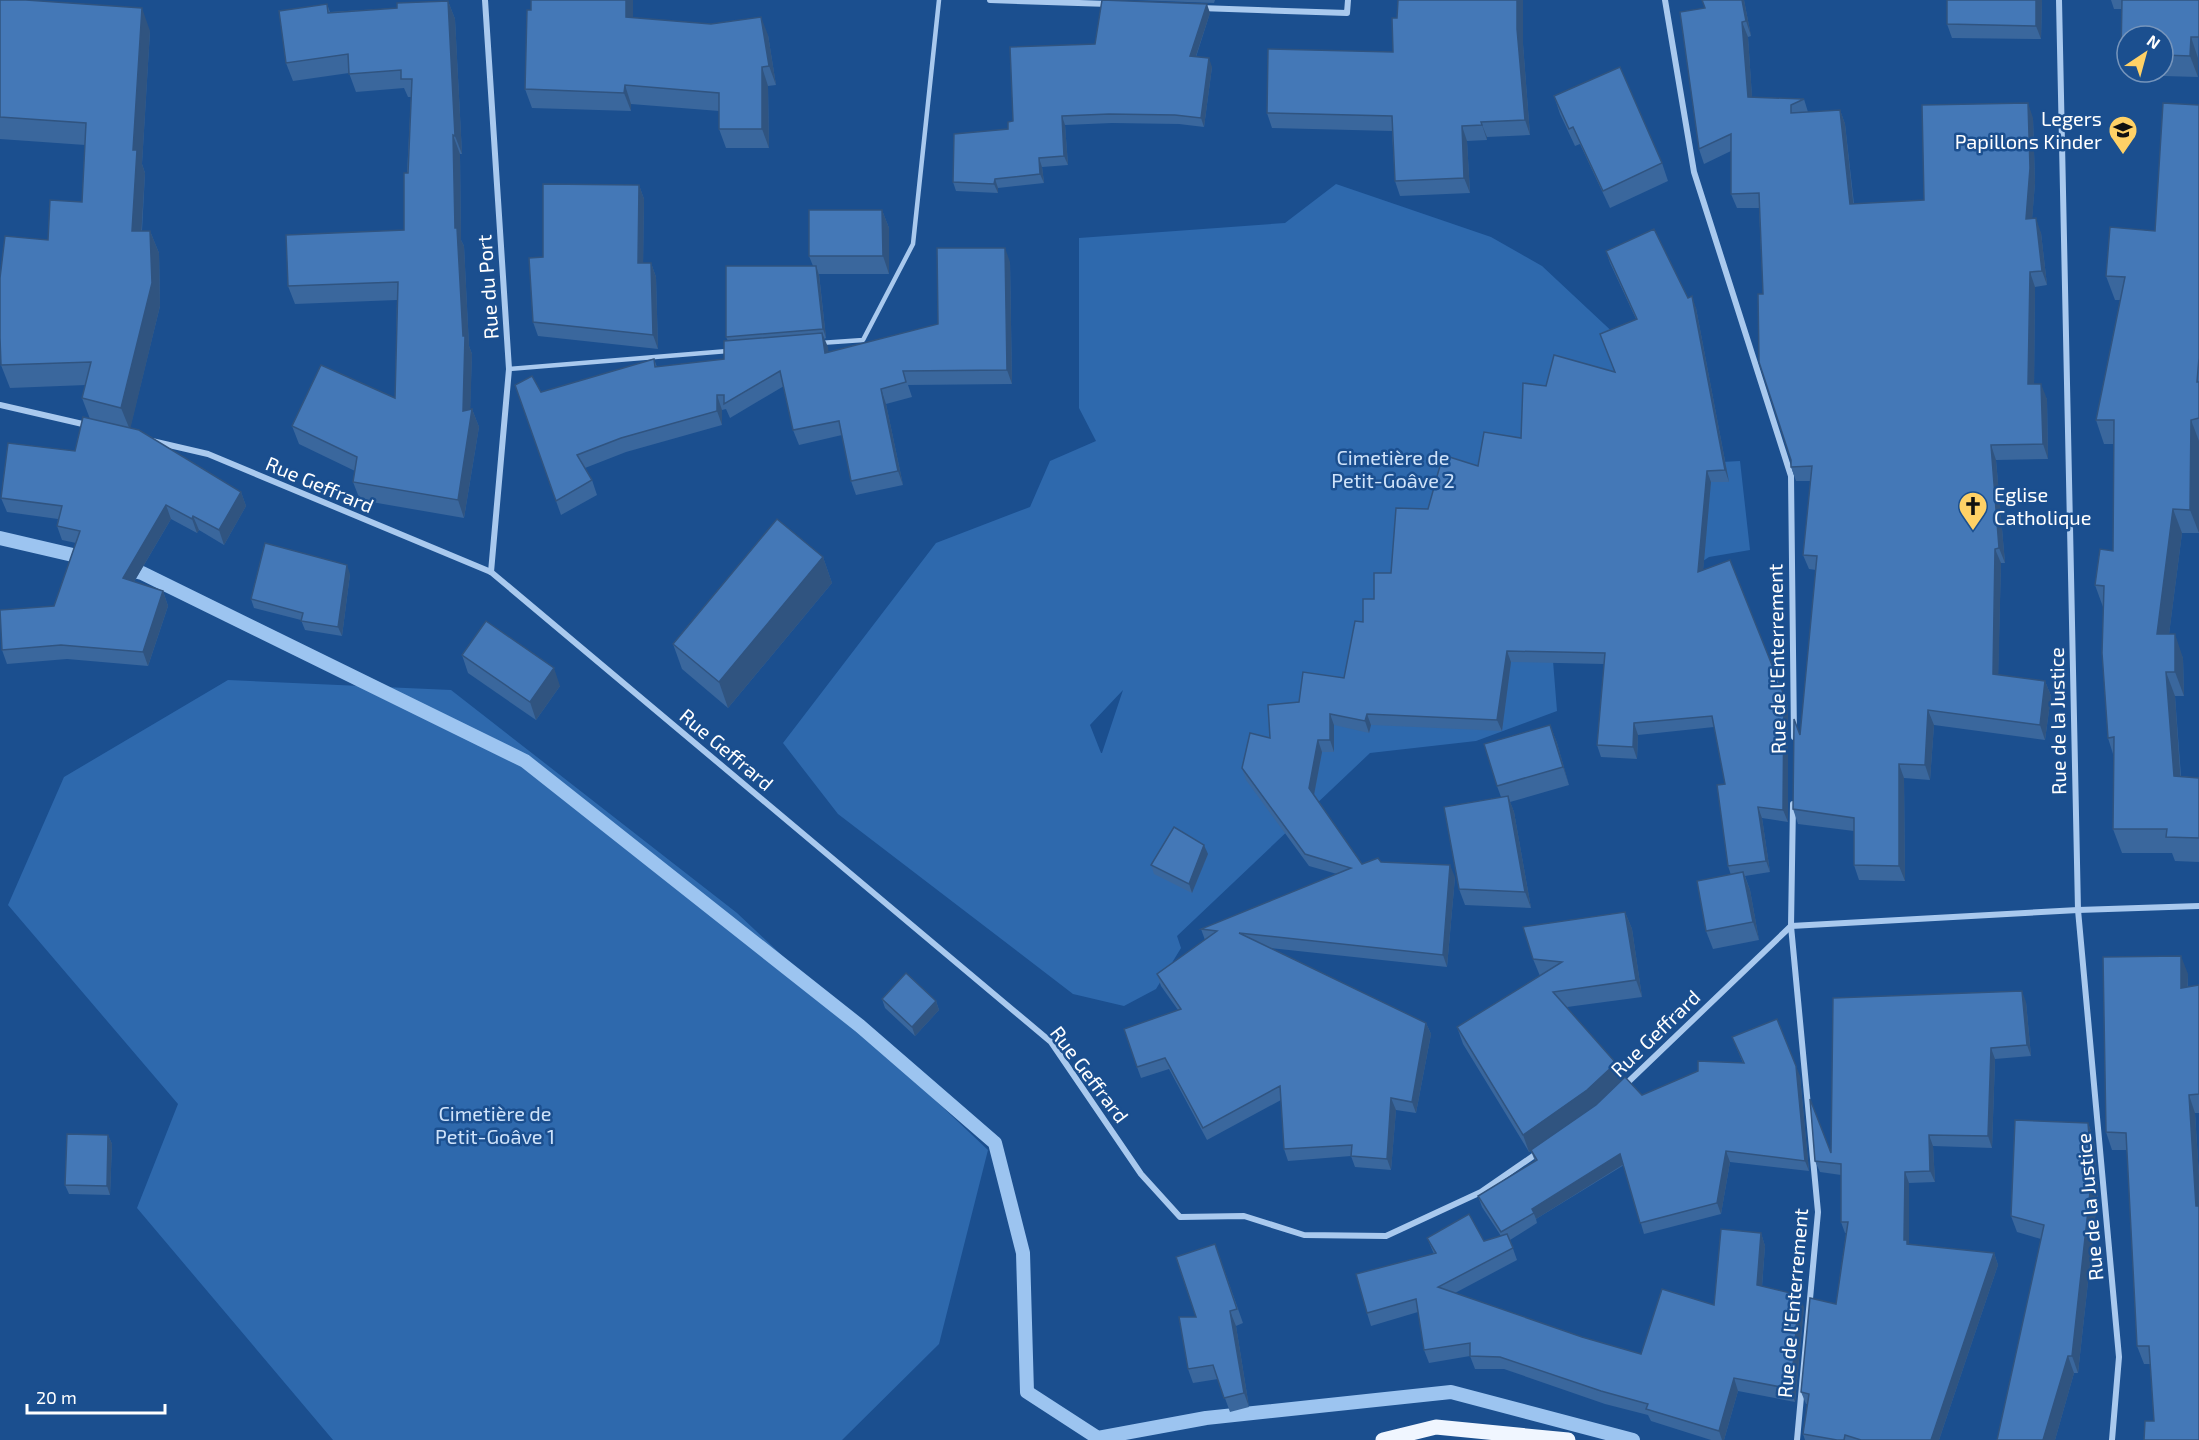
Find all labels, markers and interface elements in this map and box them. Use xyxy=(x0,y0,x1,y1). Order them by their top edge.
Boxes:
north arrow xyxy=(2115,24,2175,84)
text: N xyxy=(2144,30,2164,53)
place label: Legers Papillons Kinder xyxy=(1955,106,2102,153)
school or university icon: Legers Papillons Kinder xyxy=(2107,114,2139,156)
street label: Rue du Port xyxy=(471,233,503,340)
park label: Cimetière de Petit-Goâve 2 xyxy=(1331,445,1455,492)
street label: Rue Geffrard xyxy=(262,451,378,517)
place label: Eglise Catholique xyxy=(1994,482,2091,529)
church icon: Eglise Catholique xyxy=(1957,490,1989,532)
street label: Rue de l'Enterrement xyxy=(1762,563,1790,754)
street label: Rue de la Justice xyxy=(2044,647,2070,795)
street label: Rue Geffrard xyxy=(675,703,779,795)
street label: Rue Geffrard xyxy=(1605,985,1705,1081)
street label: Rue Geffrard xyxy=(1046,1021,1134,1127)
park label: Cimetière de Petit-Goâve 1 xyxy=(435,1101,555,1148)
street label: Rue de la Justice xyxy=(2071,1132,2107,1282)
street label: Rue de l'Enterrement xyxy=(1772,1207,1812,1399)
scale bar xyxy=(27,1377,165,1415)
text: 20 m xyxy=(36,1386,77,1408)

